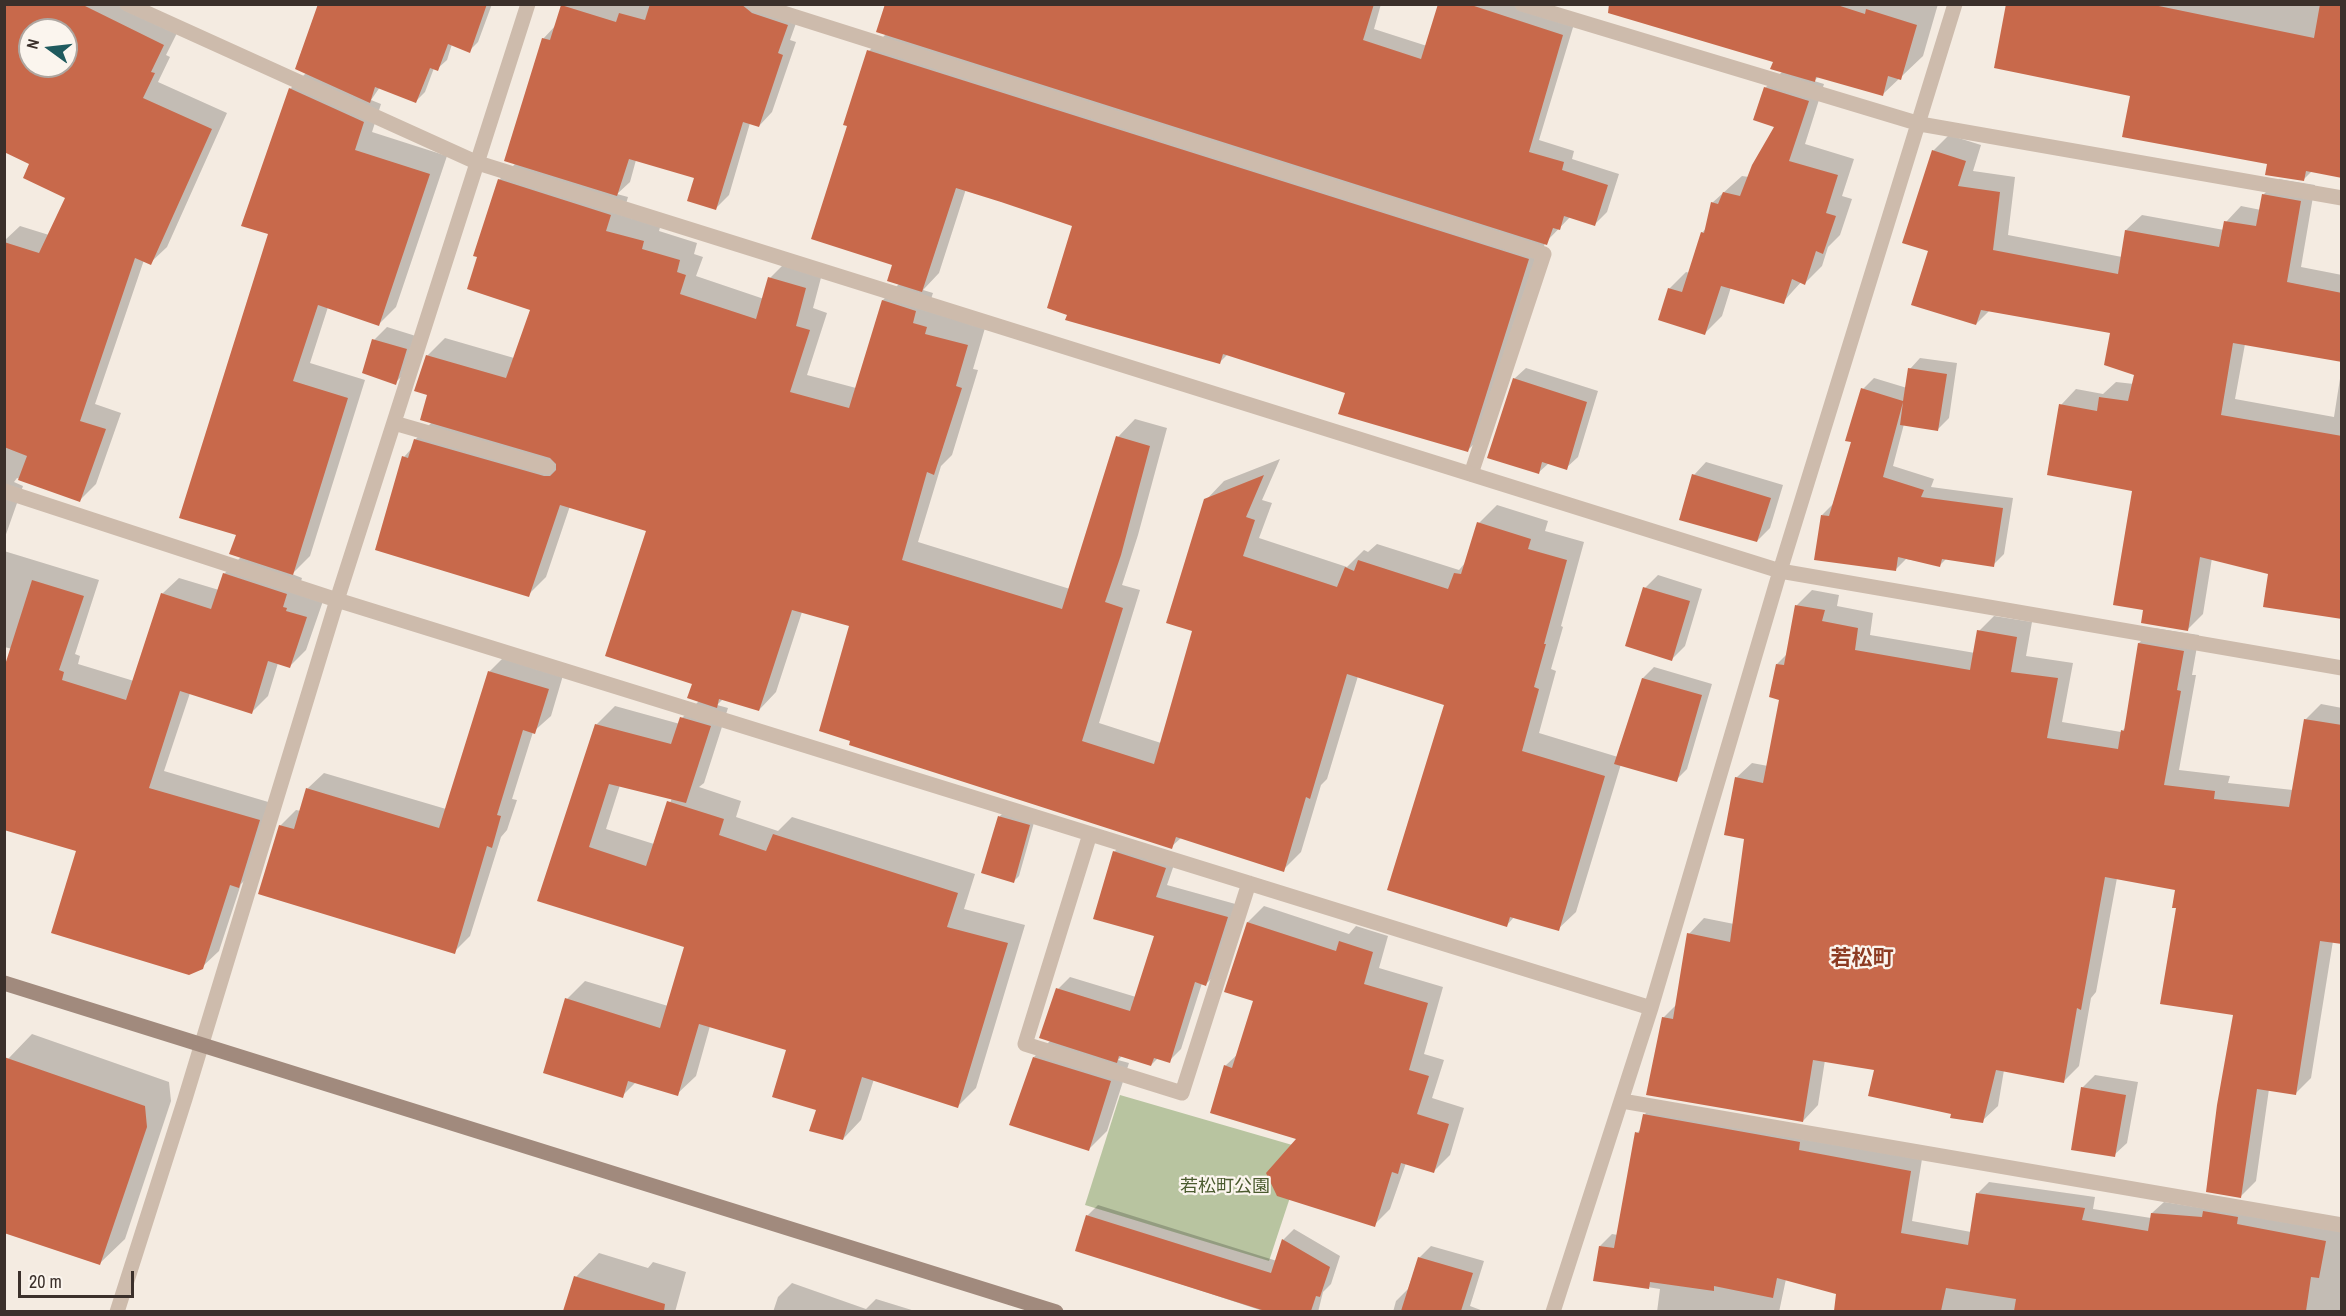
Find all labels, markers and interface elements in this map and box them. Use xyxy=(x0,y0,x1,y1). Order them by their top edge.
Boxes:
north arrow xyxy=(18,18,78,78)
text: N xyxy=(21,36,44,51)
district label: 若松町 xyxy=(1831,946,1893,972)
park label: 若松町公園 xyxy=(1180,1176,1270,1198)
scale bar xyxy=(21,1259,136,1297)
text: 20 m xyxy=(29,1269,62,1294)

